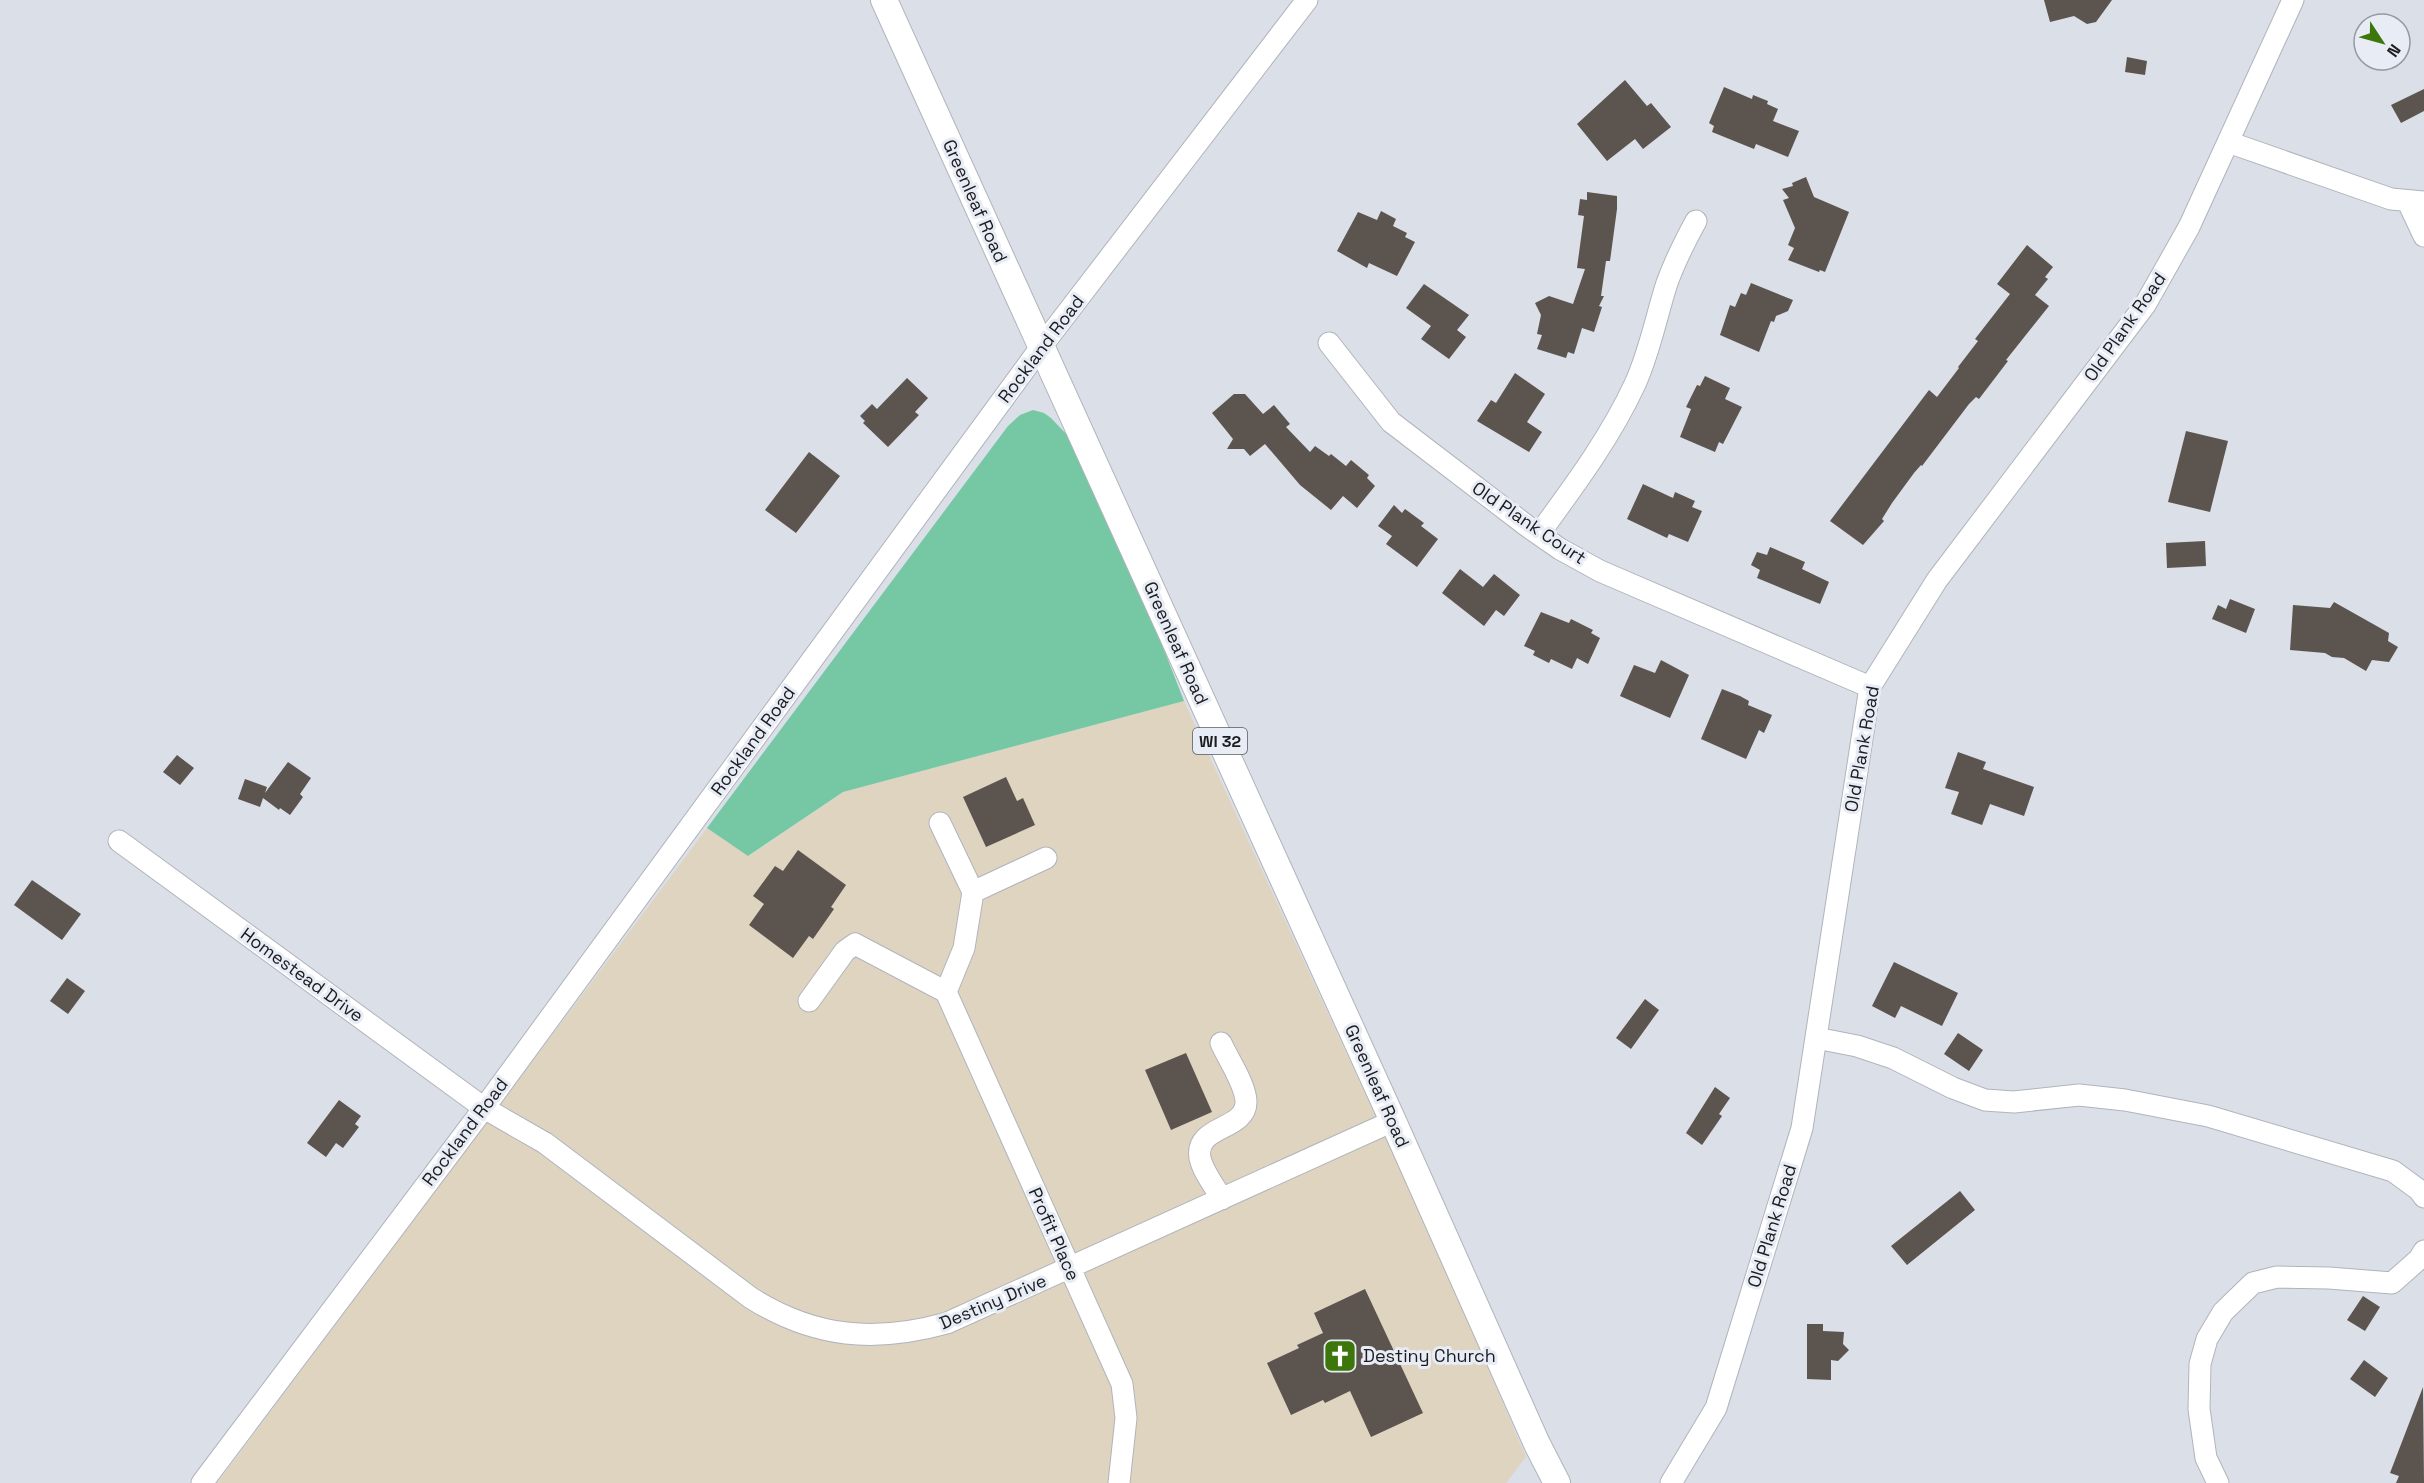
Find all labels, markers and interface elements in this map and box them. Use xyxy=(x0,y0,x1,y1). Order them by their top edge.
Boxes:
north arrow xyxy=(2352,12,2412,72)
text: N xyxy=(2382,40,2405,61)
street label: Greenleaf Road xyxy=(938,136,1013,266)
street label: Old Plank Road xyxy=(2079,268,2171,386)
street label: Rockland Road xyxy=(993,290,1089,407)
street label: Old Plank Court xyxy=(1468,476,1591,569)
street label: Greenleaf Road xyxy=(1139,578,1214,708)
street label: Rockland Road xyxy=(705,682,800,800)
street label: Old Plank Road xyxy=(1839,684,1884,814)
road number: WI 32 xyxy=(1193,728,1247,754)
street label: Homestead Drive xyxy=(236,922,368,1027)
street label: Greenleaf Road xyxy=(1340,1021,1415,1151)
street label: Rockland Road xyxy=(417,1073,513,1190)
street label: Old Plank Road xyxy=(1742,1161,1801,1290)
street label: Profit Place xyxy=(1024,1184,1085,1284)
street label: Destiny Drive xyxy=(936,1269,1050,1334)
church icon: Destiny Church xyxy=(1322,1338,1358,1374)
place label: Destiny Church xyxy=(1363,1344,1496,1367)

